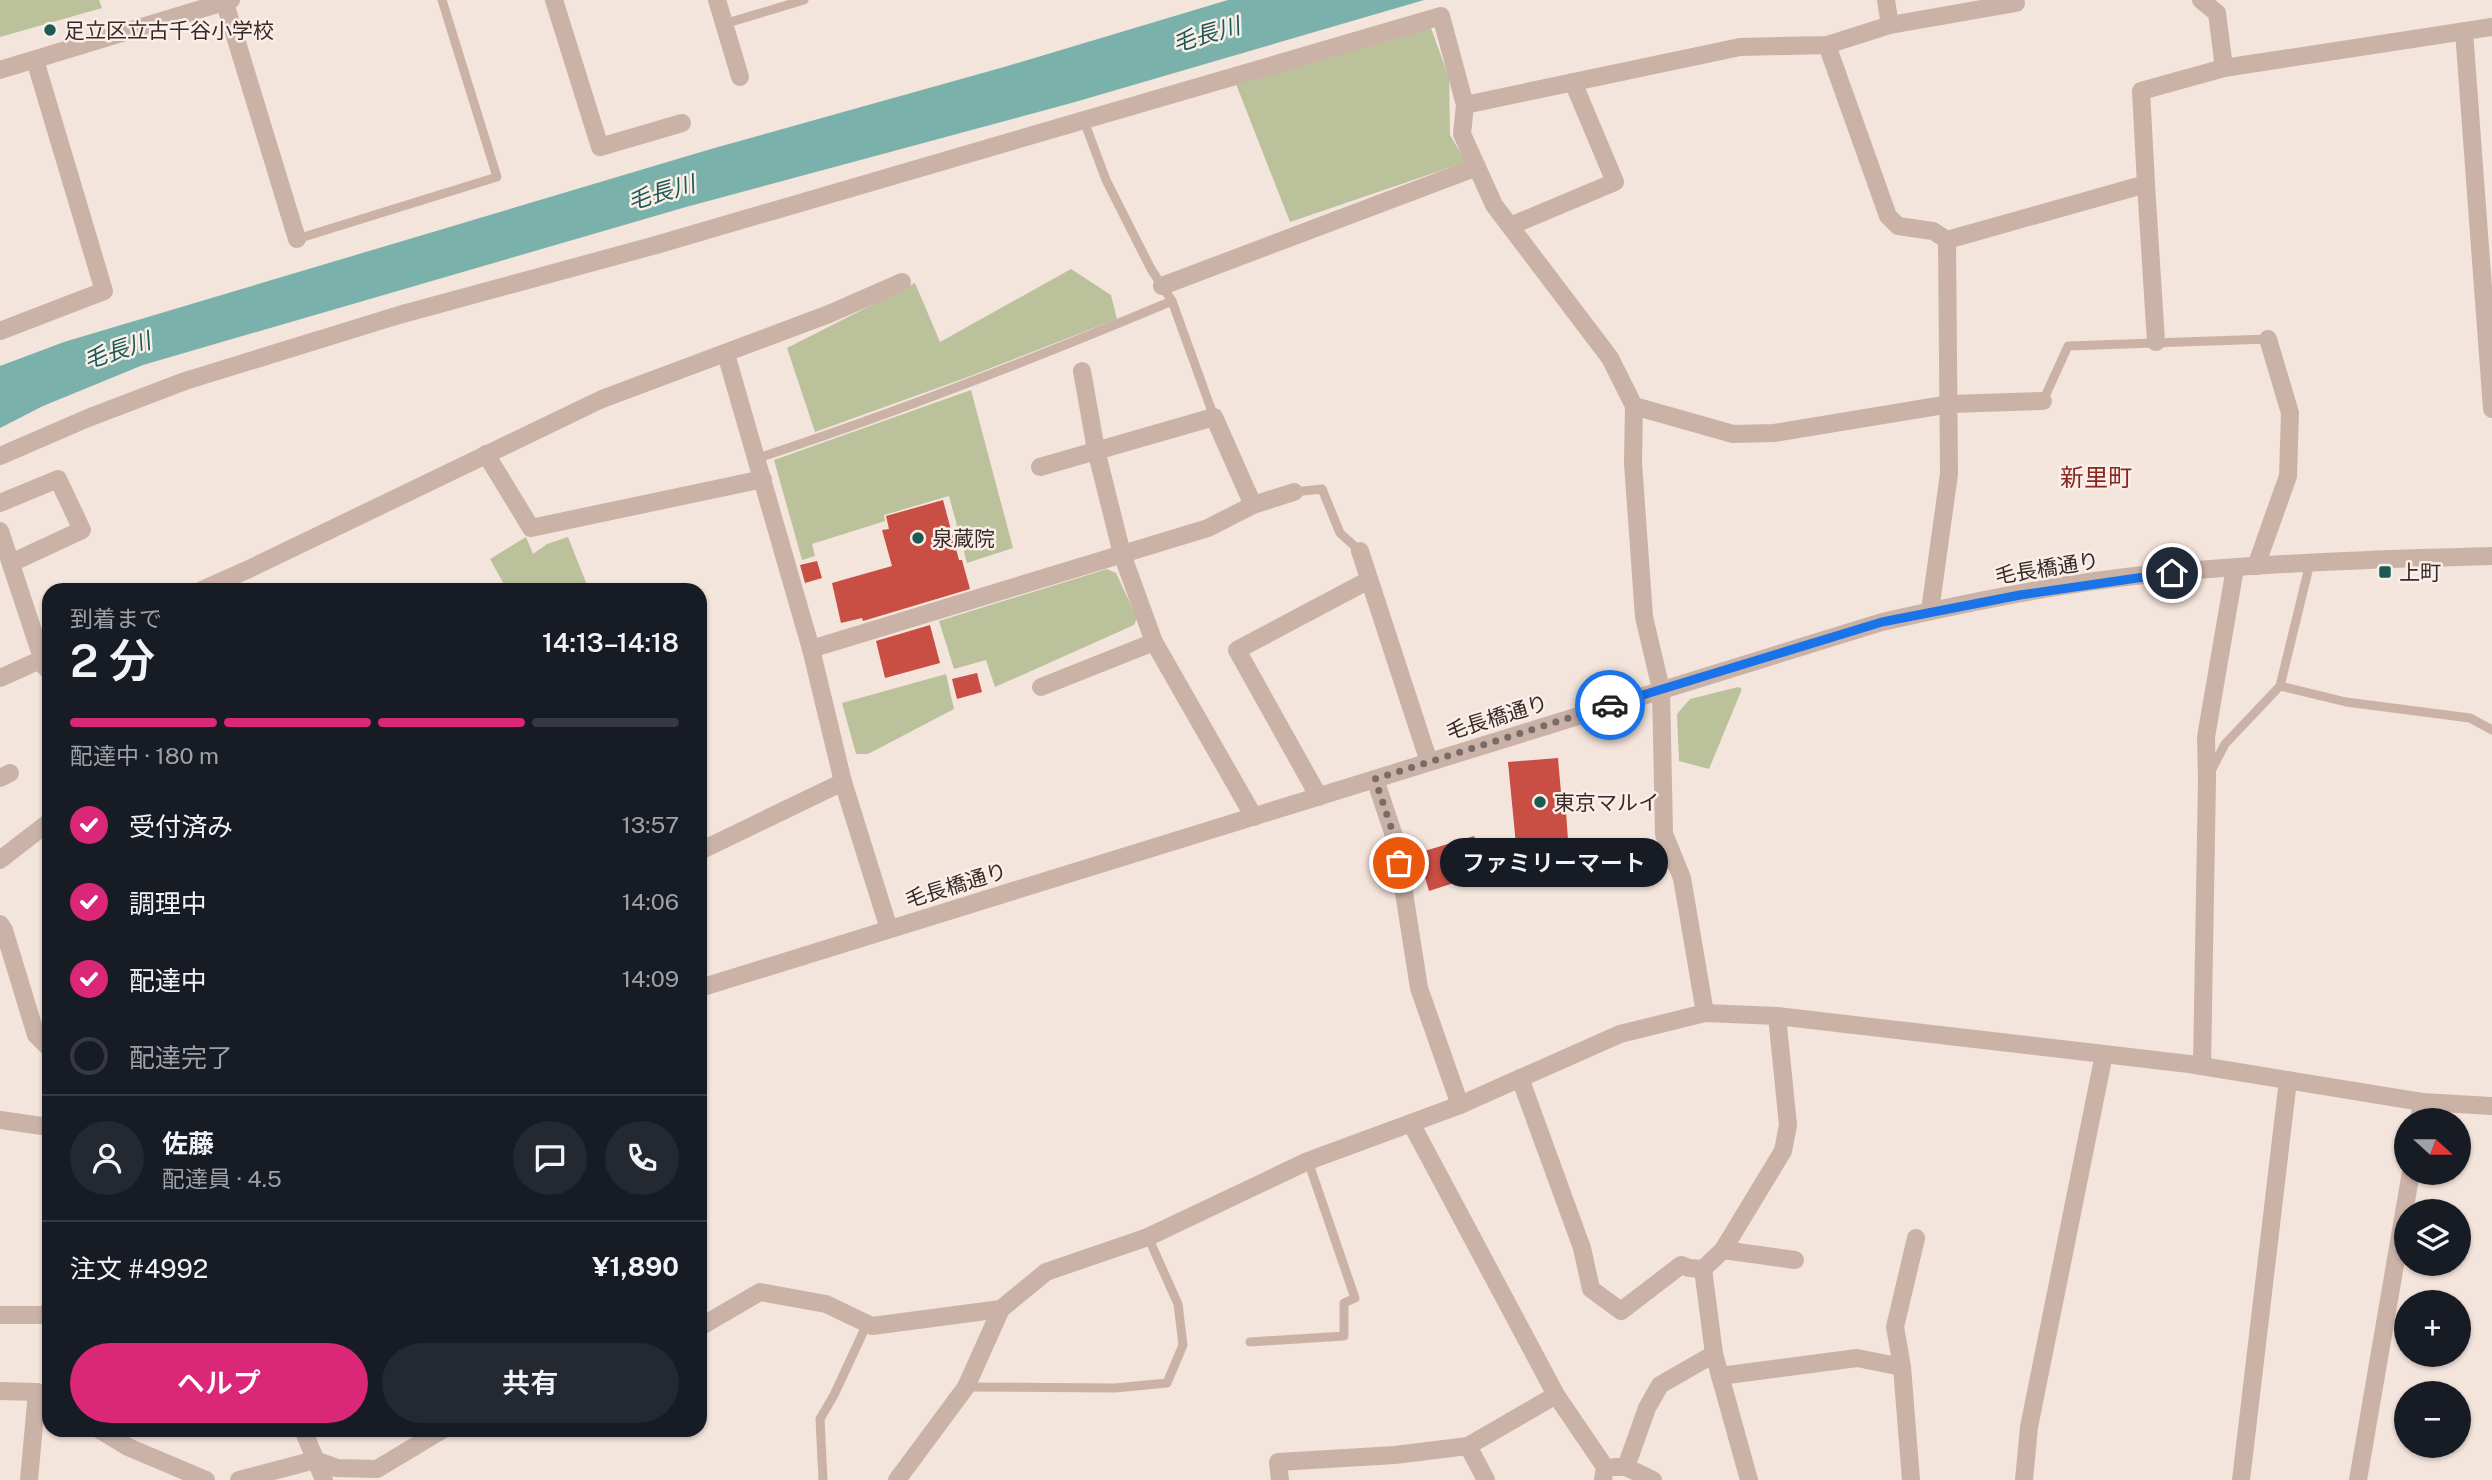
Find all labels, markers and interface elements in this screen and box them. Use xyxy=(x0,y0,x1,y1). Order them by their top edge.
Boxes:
water label: 毛長川 xyxy=(1169,11,1246,56)
place label: 足立区立古千谷小学校 xyxy=(64,18,274,43)
marker: 足立区立古千谷小学校 xyxy=(42,22,58,38)
water label: 毛長川 xyxy=(624,169,701,214)
water label: 毛長川 xyxy=(80,326,157,374)
district label: 新里町 xyxy=(2060,463,2132,491)
place label: 泉蔵院 xyxy=(932,526,995,551)
marker: 泉蔵院 xyxy=(910,530,926,546)
pin xyxy=(2142,543,2202,603)
street label: 毛長橋通り xyxy=(1993,547,2101,589)
icon: home xyxy=(2153,554,2191,592)
place label: 上町 xyxy=(2399,560,2441,585)
marker: 上町 xyxy=(2377,564,2393,580)
text: 到着まで xyxy=(70,605,162,632)
text: 14:13–14:18 xyxy=(542,627,679,658)
text: 2 分 xyxy=(70,633,155,687)
courier xyxy=(1575,670,1645,740)
icon: car xyxy=(1591,686,1629,724)
street label: 毛長橋通り xyxy=(1443,690,1551,744)
text: 配達中 · 180 m xyxy=(70,742,219,769)
place label: 東京マルイ xyxy=(1554,790,1659,815)
marker: 東京マルイ xyxy=(1532,794,1548,810)
icon: check xyxy=(70,806,108,844)
text: 受付済み xyxy=(129,811,233,842)
text: 13:57 xyxy=(621,811,679,838)
pin xyxy=(1369,833,1429,893)
callout: ファミリーマート xyxy=(1441,838,1668,888)
icon: bag xyxy=(1380,844,1418,882)
text: ファミリーマート xyxy=(1462,849,1646,876)
street label: 毛長橋通り xyxy=(902,858,1010,912)
icon: check xyxy=(70,883,108,921)
text: 調理中 xyxy=(129,888,207,919)
text: 14:06 xyxy=(622,888,679,915)
icon: check xyxy=(70,960,108,998)
text: 配達中 xyxy=(129,965,207,996)
text: 14:09 xyxy=(622,965,679,992)
text: 配達完了 xyxy=(129,1042,233,1073)
north arrow xyxy=(2394,1108,2471,1185)
map controls xyxy=(2394,1108,2471,1458)
button: person xyxy=(70,1121,144,1195)
button: chat xyxy=(513,1121,587,1195)
button: phone xyxy=(605,1121,679,1195)
text: 佐藤 xyxy=(162,1128,214,1159)
text: 配達員 · 4.5 xyxy=(162,1165,282,1192)
button: layers xyxy=(2394,1199,2471,1276)
text: ¥1,890 xyxy=(592,1251,679,1282)
text: 注文 #4992 xyxy=(70,1253,208,1284)
button: + xyxy=(2394,1290,2471,1367)
button: ヘルプ xyxy=(70,1343,368,1423)
button: 共有 xyxy=(382,1343,679,1423)
button: − xyxy=(2394,1381,2471,1458)

